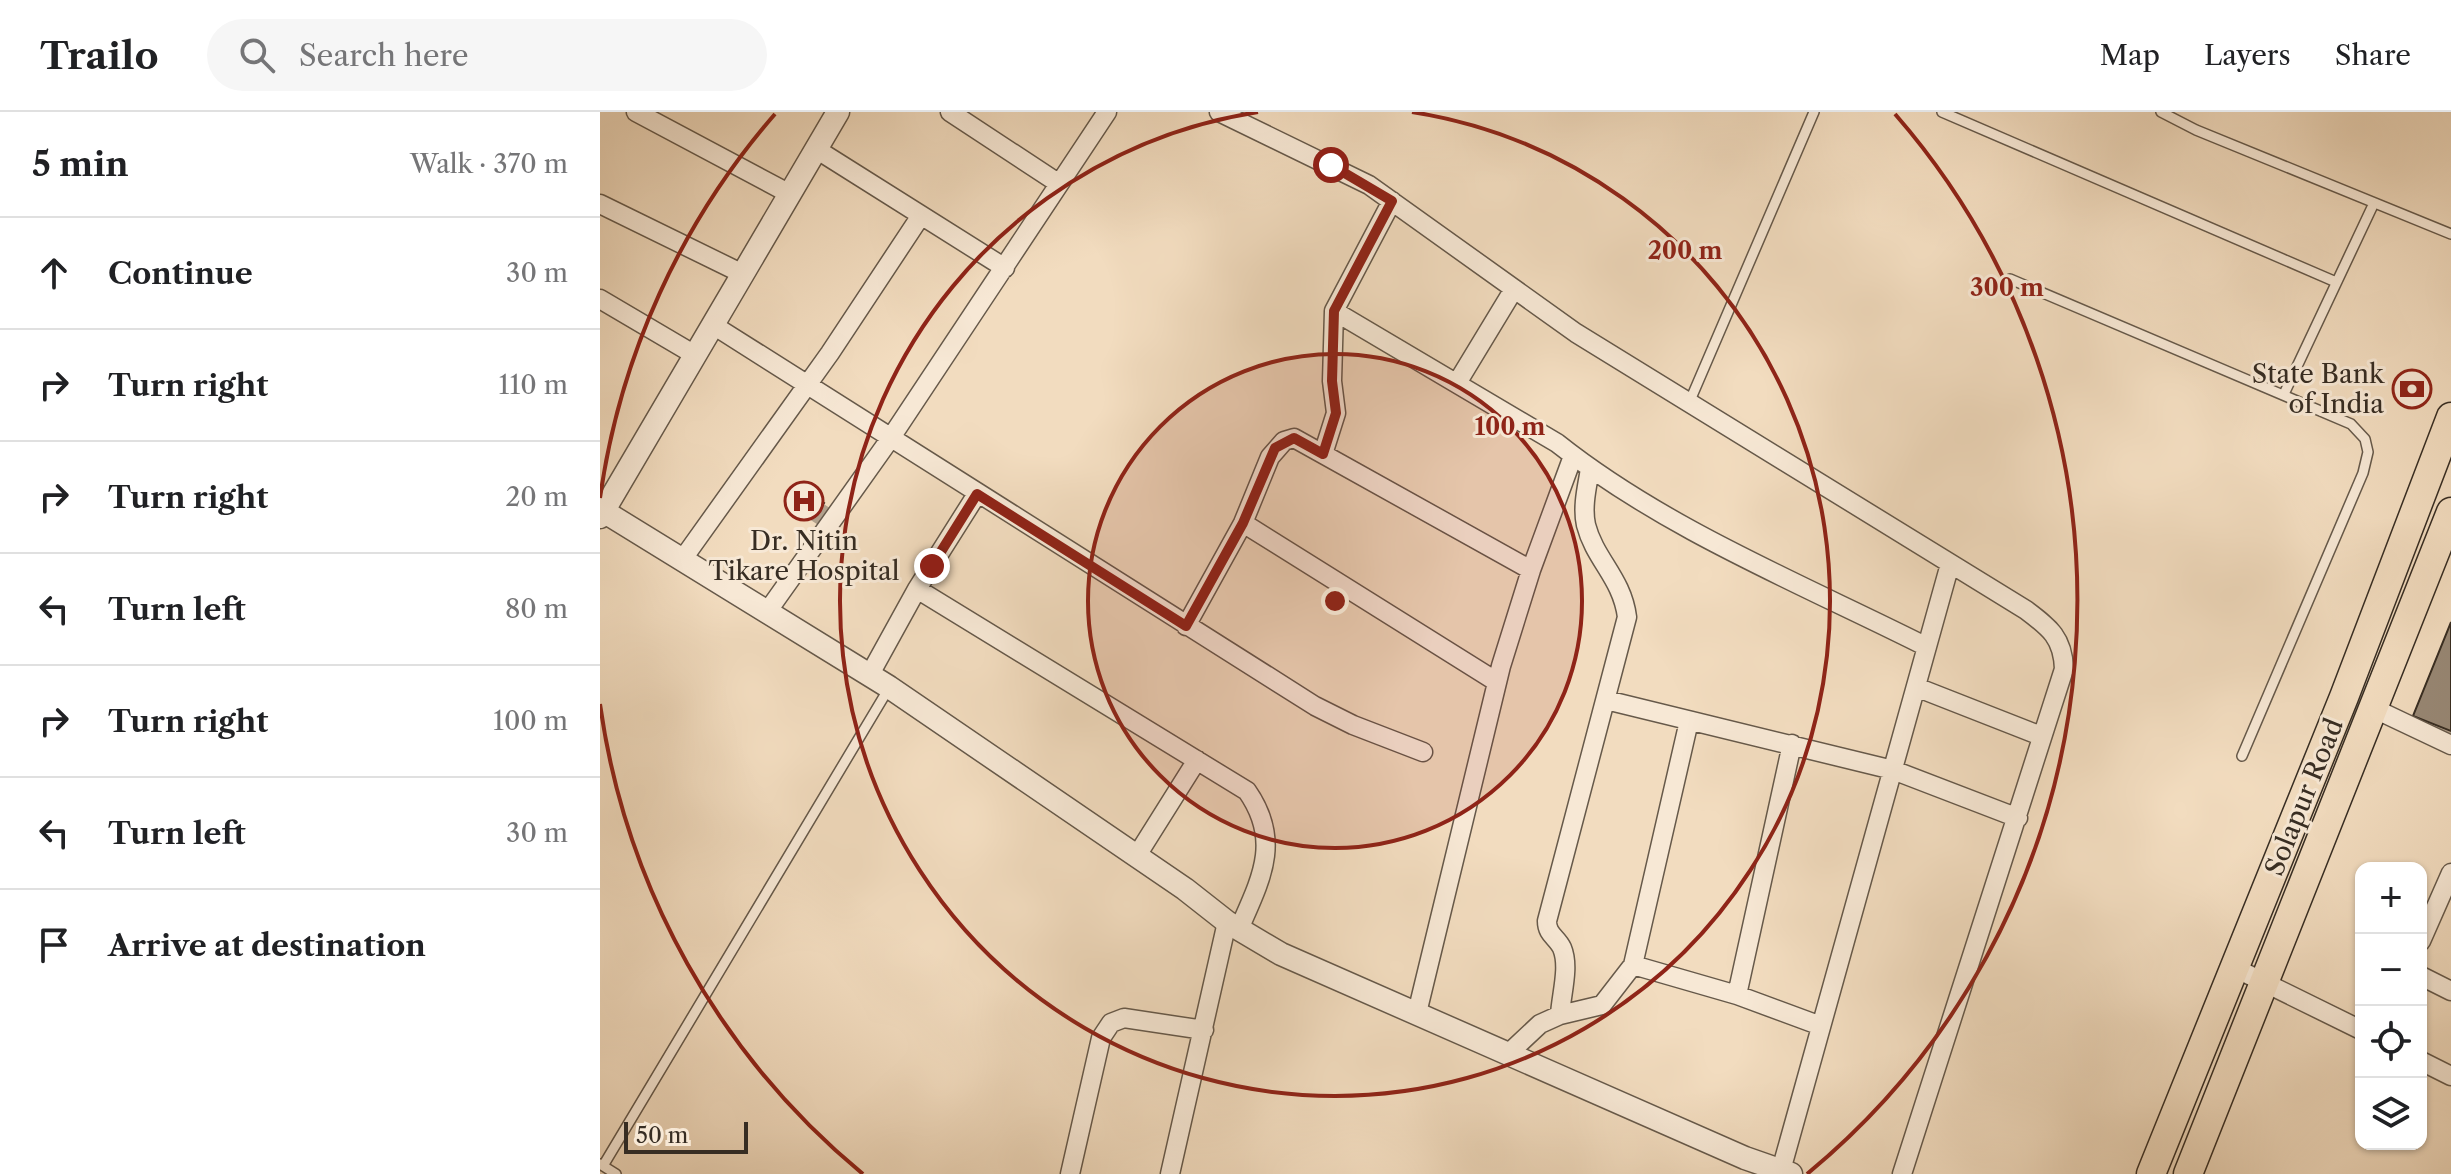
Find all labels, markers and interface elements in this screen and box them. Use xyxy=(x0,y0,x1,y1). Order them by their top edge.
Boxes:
search box xyxy=(207,19,767,91)
text: Trailo xyxy=(40,32,159,79)
icon: search xyxy=(235,33,279,77)
text: Search here xyxy=(299,37,469,74)
text: Map xyxy=(2100,38,2160,72)
text: Layers xyxy=(2204,38,2291,72)
text: Share xyxy=(2335,38,2411,72)
text: 5 min xyxy=(32,143,129,185)
route start xyxy=(1313,147,1349,183)
text: Walk · 370 m xyxy=(410,148,568,180)
text: 200 m xyxy=(1648,236,1722,265)
icon: ahead xyxy=(32,251,76,295)
text: Continue xyxy=(108,255,253,292)
text: 30 m xyxy=(506,257,568,289)
text: 300 m xyxy=(1970,273,2044,302)
place label: State Bank of India xyxy=(2252,358,2385,420)
icon: right xyxy=(32,363,76,407)
text: Turn right xyxy=(108,367,268,404)
bank icon: State Bank of India xyxy=(2391,368,2433,410)
text: 110 m xyxy=(499,369,568,401)
text: 100 m xyxy=(1474,412,1546,441)
icon: right xyxy=(32,475,76,519)
text: Turn right xyxy=(108,479,268,516)
hospital icon: Dr. Nitin Tikare Hospital xyxy=(783,480,825,522)
text: 20 m xyxy=(505,481,568,513)
place label: Dr. Nitin Tikare Hospital xyxy=(709,525,900,587)
route end xyxy=(914,548,950,584)
icon: left xyxy=(32,587,76,631)
centre of rings xyxy=(1321,587,1349,615)
text: Turn left xyxy=(108,591,245,628)
text: 80 m xyxy=(505,593,568,625)
icon: right xyxy=(32,699,76,743)
text: Turn right xyxy=(108,703,268,740)
text: 100 m xyxy=(493,705,568,737)
street label: Solapur Road xyxy=(2258,714,2350,880)
icon: left xyxy=(32,811,76,855)
text: Turn left xyxy=(108,815,245,852)
text: 30 m xyxy=(506,817,568,849)
map controls xyxy=(2355,862,2427,1150)
button: + xyxy=(2355,862,2427,934)
icon: arrive xyxy=(32,923,76,967)
text: Arrive at destination xyxy=(108,927,426,964)
button: − xyxy=(2355,934,2427,1006)
button: locate xyxy=(2355,1006,2427,1078)
button: layers xyxy=(2355,1078,2427,1150)
scale bar xyxy=(624,1118,748,1154)
text: 50 m xyxy=(636,1122,688,1149)

